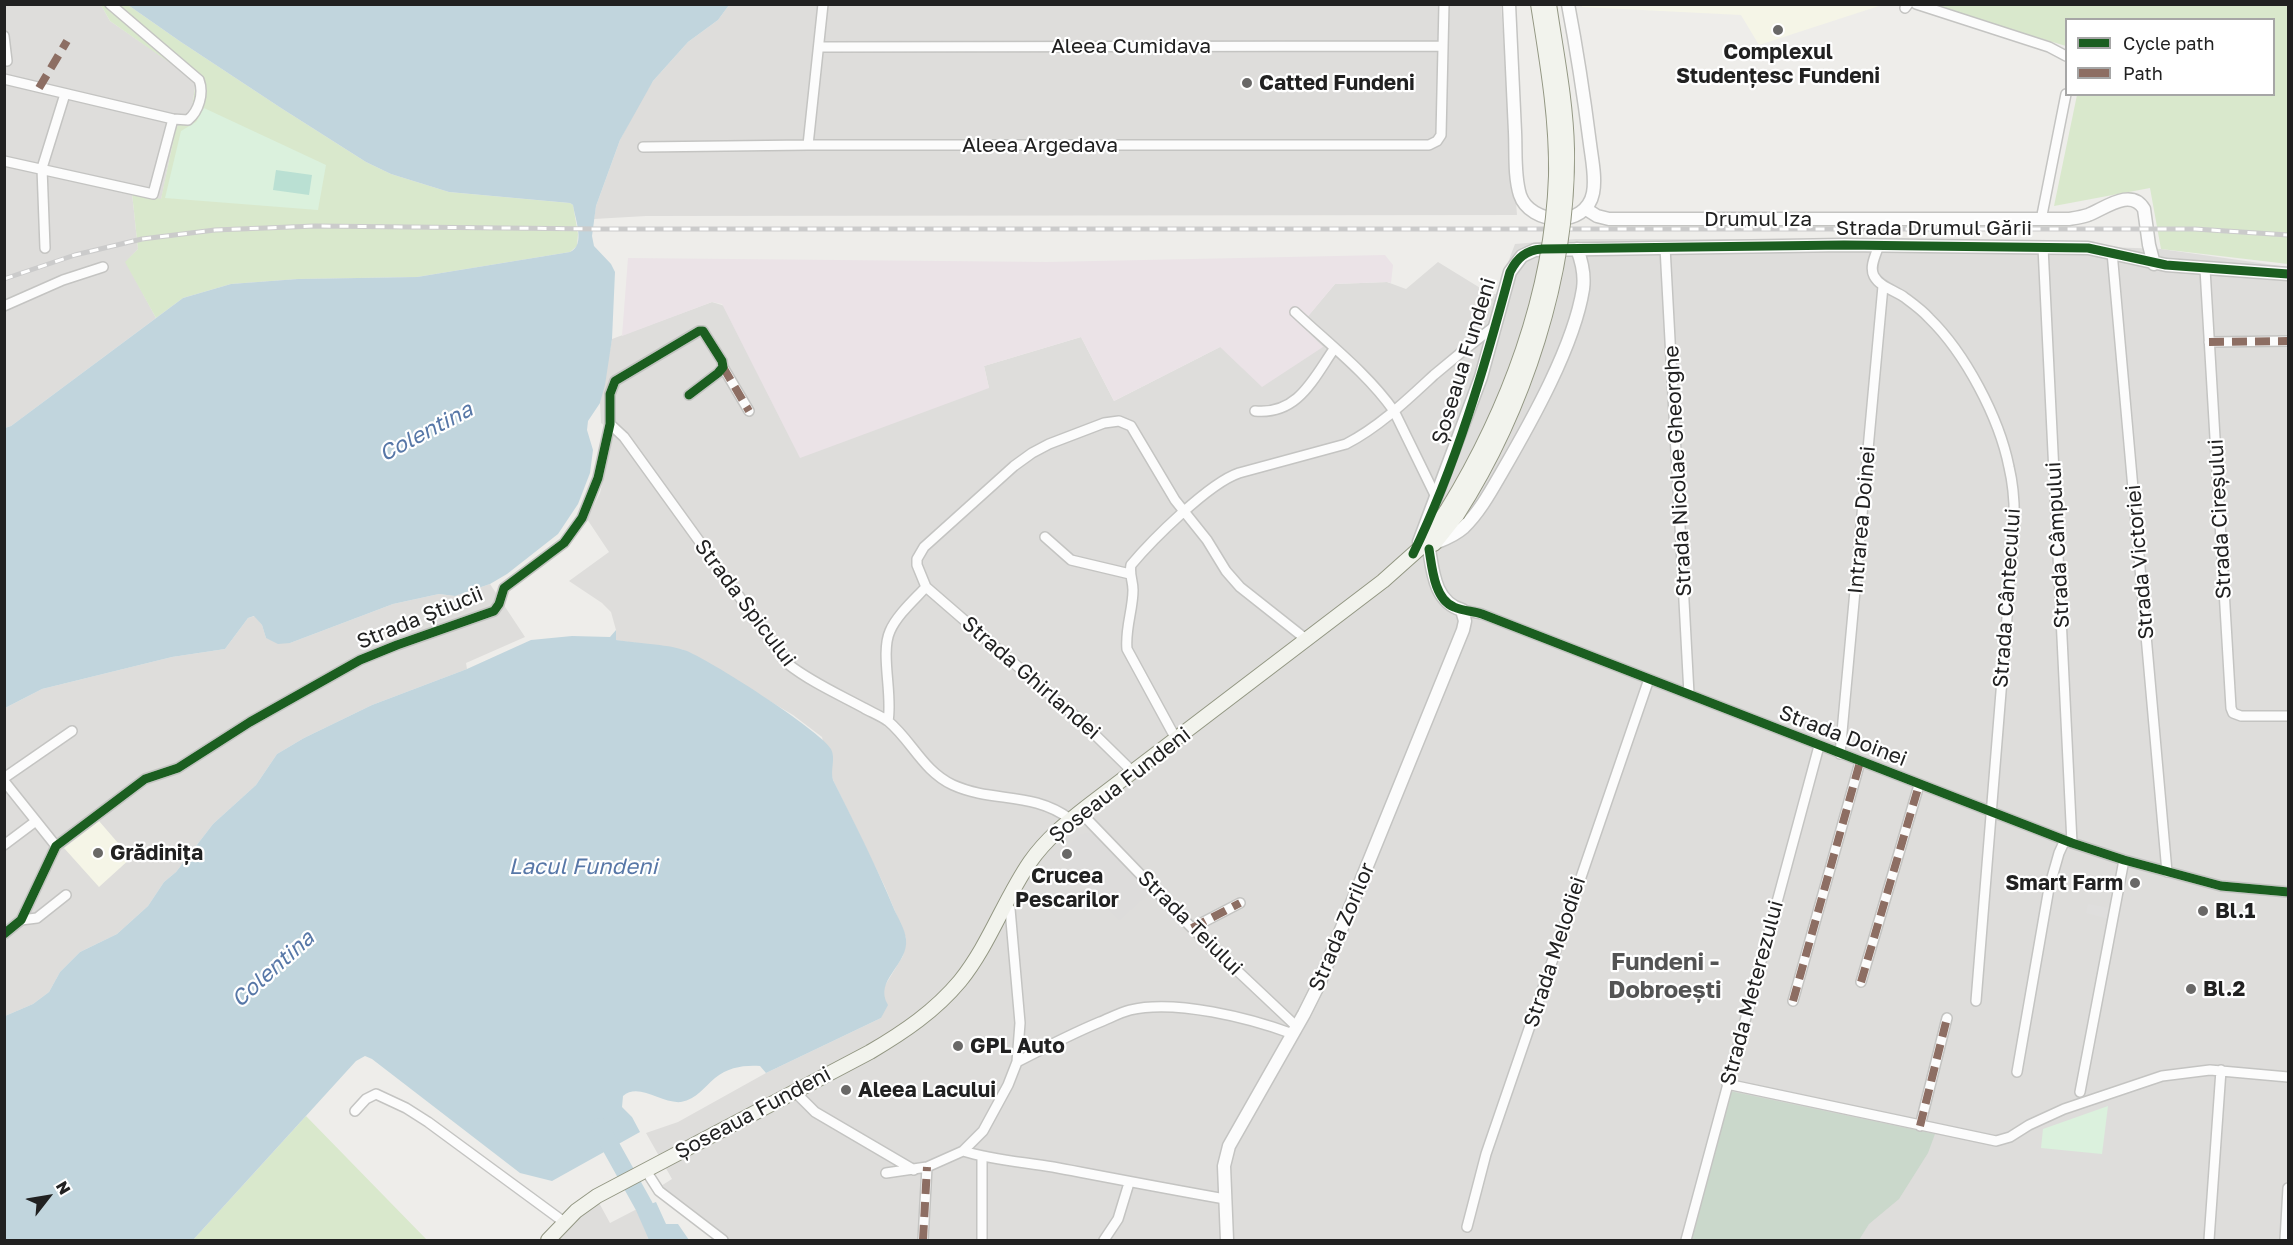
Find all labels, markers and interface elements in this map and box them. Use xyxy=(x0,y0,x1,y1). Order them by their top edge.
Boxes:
legend xyxy=(2065,18,2275,96)
marker: Complexul Studențesc Fundeni xyxy=(1771,23,1785,37)
text: Cycle path xyxy=(2123,32,2215,54)
street label: Aleea Cumidava xyxy=(1051,33,1211,59)
place label: Complexul Studențesc Fundeni xyxy=(1676,39,1880,89)
text: Path xyxy=(2123,62,2163,84)
place label: Catted Fundeni xyxy=(1259,70,1415,96)
marker: Catted Fundeni xyxy=(1240,76,1254,90)
street label: Aleea Argedava xyxy=(962,132,1118,158)
street label: Drumul Iza xyxy=(1704,206,1812,232)
street label: Strada Drumul Gării xyxy=(1836,215,2032,241)
street label: Șoseaua Fundeni xyxy=(1427,275,1501,447)
street label: Strada Nicolae Gheorghe xyxy=(1659,345,1697,597)
water label: Colentina xyxy=(375,396,477,468)
street label: Strada Cireșului xyxy=(2203,438,2237,600)
street label: Intrarea Doinei xyxy=(1843,445,1881,595)
street label: Strada Câmpului xyxy=(2041,461,2075,629)
street label: Strada Victoriei xyxy=(2121,484,2159,640)
street label: Strada Cântecului xyxy=(1988,507,2026,689)
street label: Strada Spicului xyxy=(689,535,801,671)
street label: Strada Știucii xyxy=(353,581,487,655)
street label: Strada Ghirlandei xyxy=(957,611,1105,745)
street label: Strada Doinei xyxy=(1775,700,1911,772)
street label: Șoseaua Fundeni xyxy=(1044,722,1196,848)
place label: Grădinița xyxy=(110,840,203,866)
marker: Grădinița xyxy=(91,846,105,860)
marker: Crucea Pescarilor xyxy=(1060,847,1074,861)
water label: Lacul Fundeni xyxy=(509,854,657,880)
street label: Strada Zorilor xyxy=(1304,859,1380,995)
place label: Crucea Pescarilor xyxy=(1015,863,1119,913)
street label: Strada Teiului xyxy=(1132,865,1248,981)
place label: Smart Farm xyxy=(2005,870,2123,896)
street label: Strada Melodiei xyxy=(1519,873,1591,1031)
marker: Smart Farm xyxy=(2128,876,2142,890)
street label: Strada Meterezului xyxy=(1715,898,1789,1088)
place label: Bl.1 xyxy=(2215,898,2255,924)
marker: Bl.1 xyxy=(2196,904,2210,918)
water label: Colentina xyxy=(226,925,320,1013)
district label: Fundeni - Dobroești xyxy=(1608,948,1722,1004)
place label: Bl.2 xyxy=(2203,976,2245,1002)
marker: Bl.2 xyxy=(2184,982,2198,996)
place label: GPL Auto xyxy=(970,1033,1065,1059)
marker: GPL Auto xyxy=(951,1039,965,1053)
street label: Șoseaua Fundeni xyxy=(671,1061,835,1165)
place label: Aleea Lacului xyxy=(858,1077,996,1103)
marker: Aleea Lacului xyxy=(839,1083,853,1097)
north arrow xyxy=(18,1167,78,1227)
text: N xyxy=(52,1177,75,1198)

